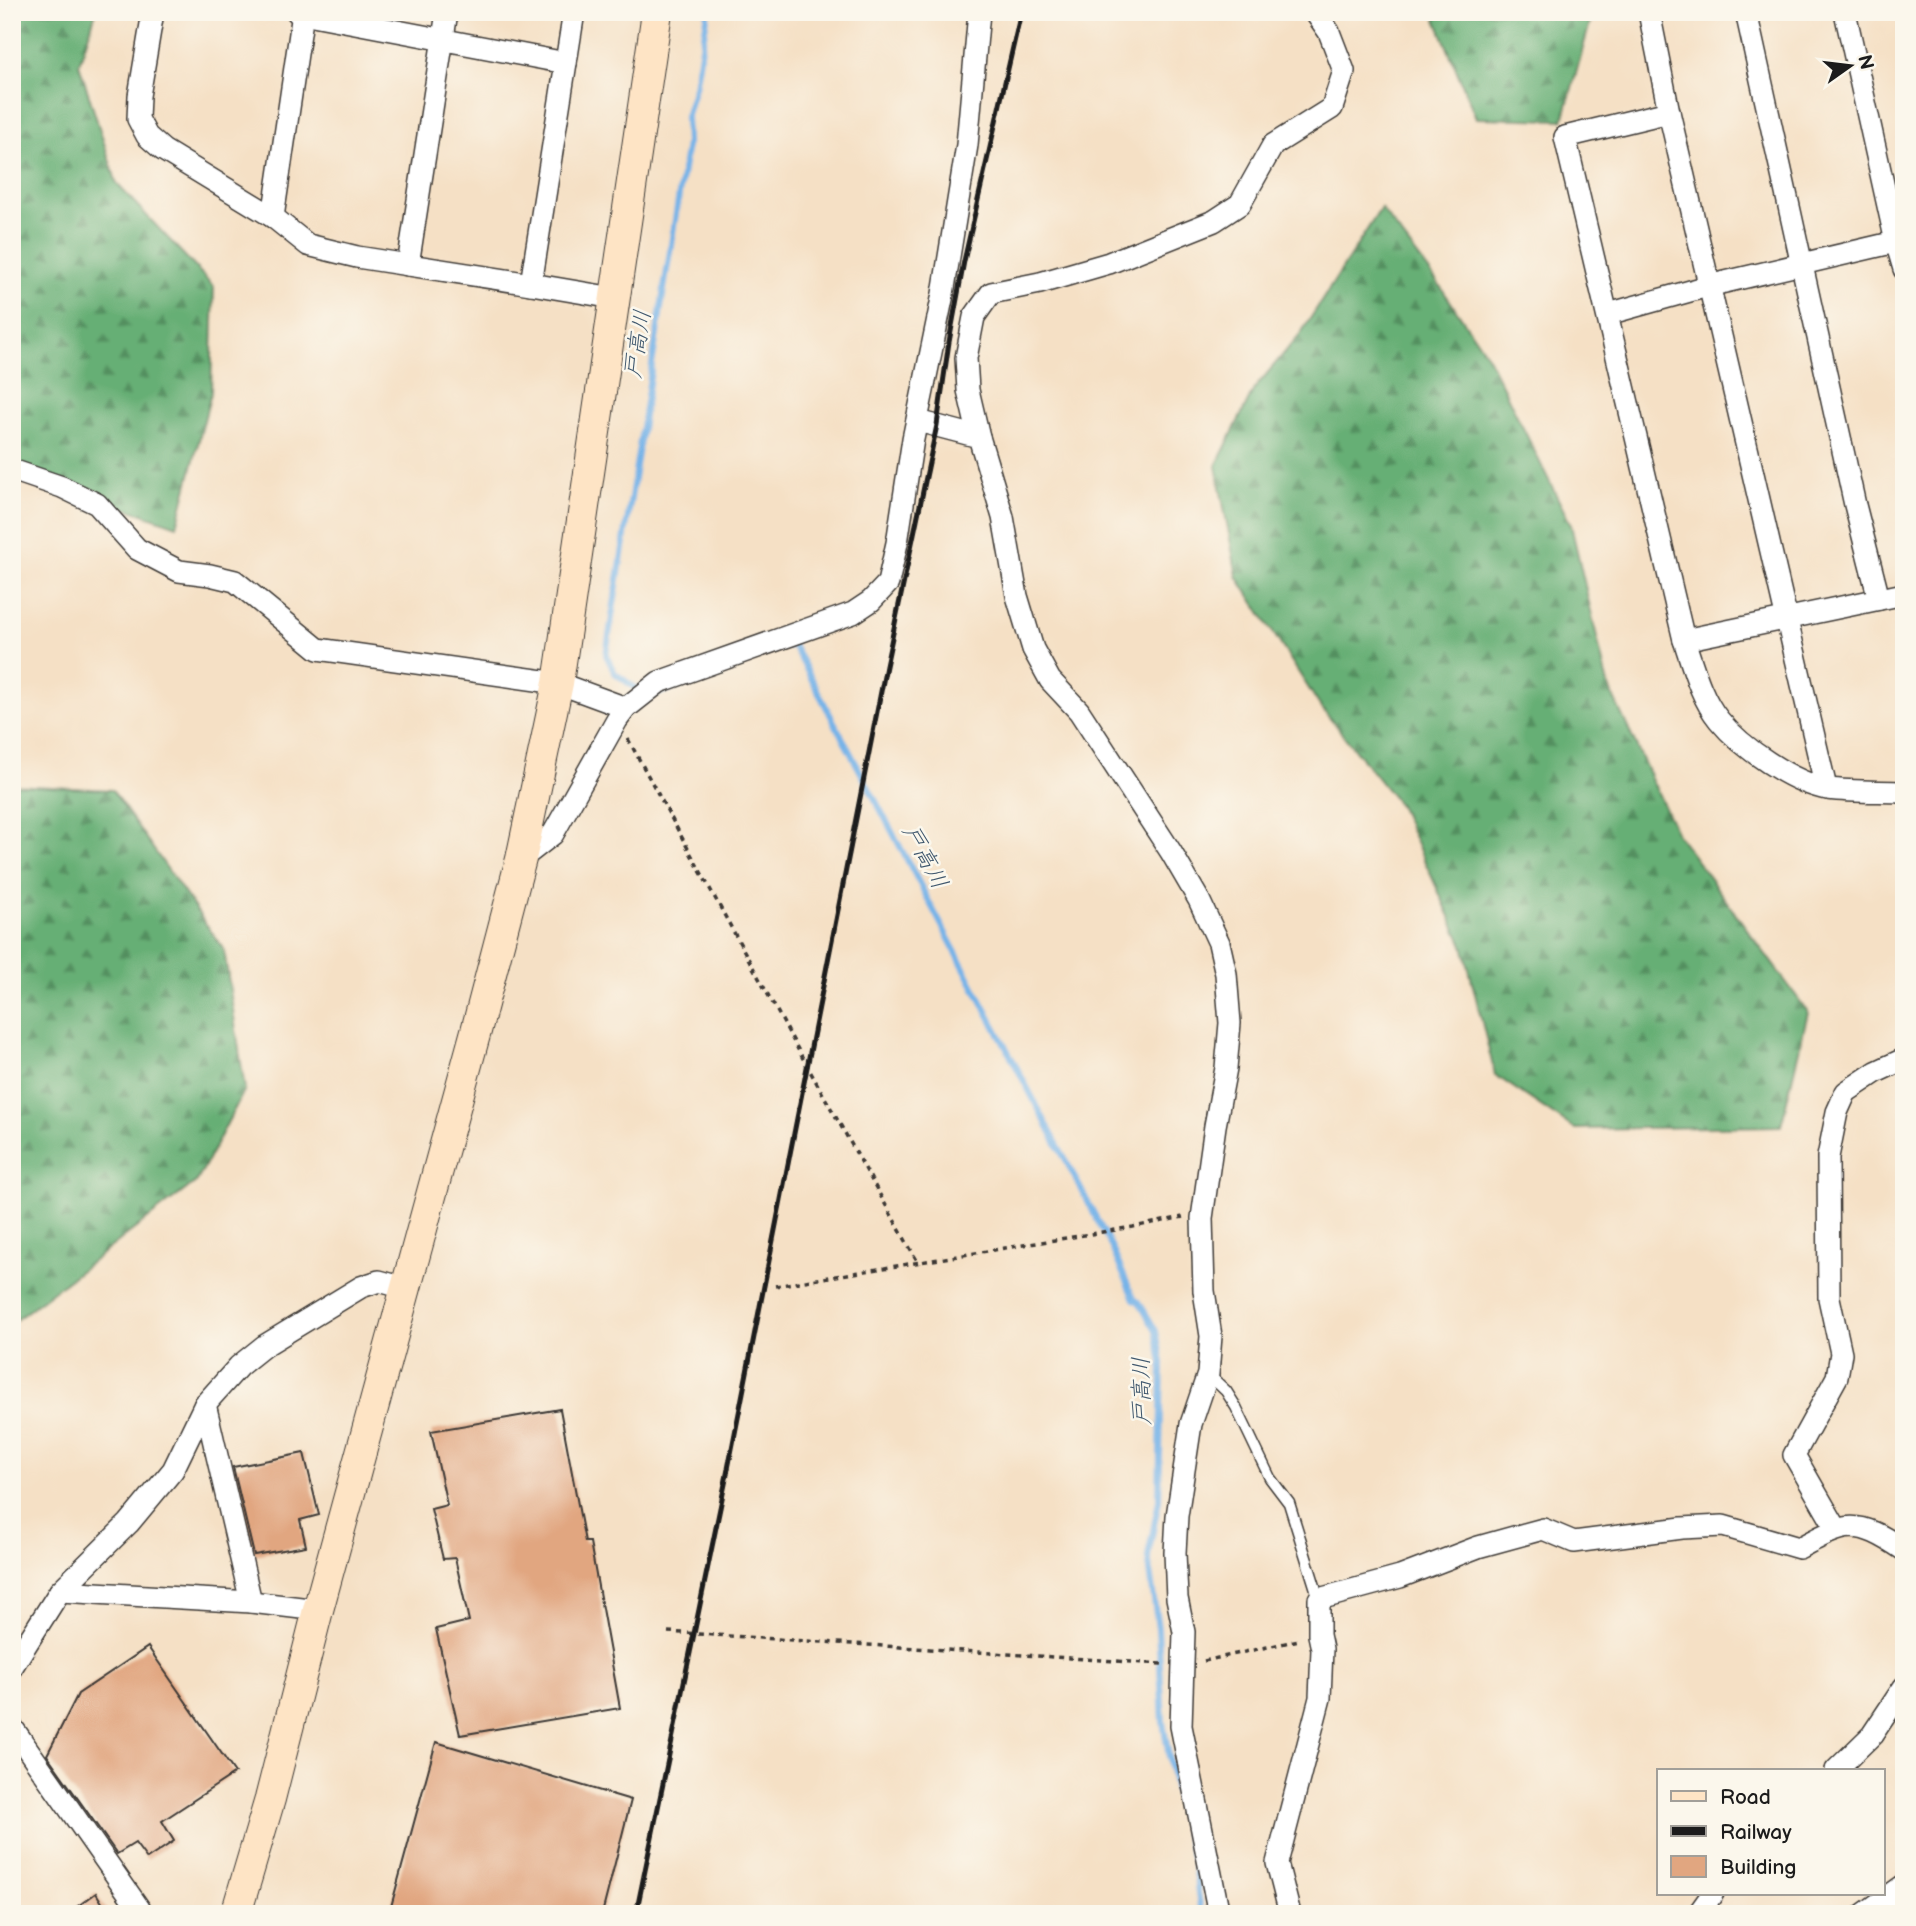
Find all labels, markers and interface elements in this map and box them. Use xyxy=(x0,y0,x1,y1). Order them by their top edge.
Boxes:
north arrow xyxy=(1814,32,1884,102)
text: N xyxy=(1852,53,1878,72)
water label: 戸高川 xyxy=(619,308,657,380)
water label: 戸高川 xyxy=(896,820,954,894)
water label: 戸高川 xyxy=(1127,1356,1157,1426)
legend xyxy=(1657,1769,1884,1895)
text: Road xyxy=(1720,1785,1771,1810)
text: Railway xyxy=(1720,1820,1792,1845)
text: Building xyxy=(1720,1855,1796,1880)

